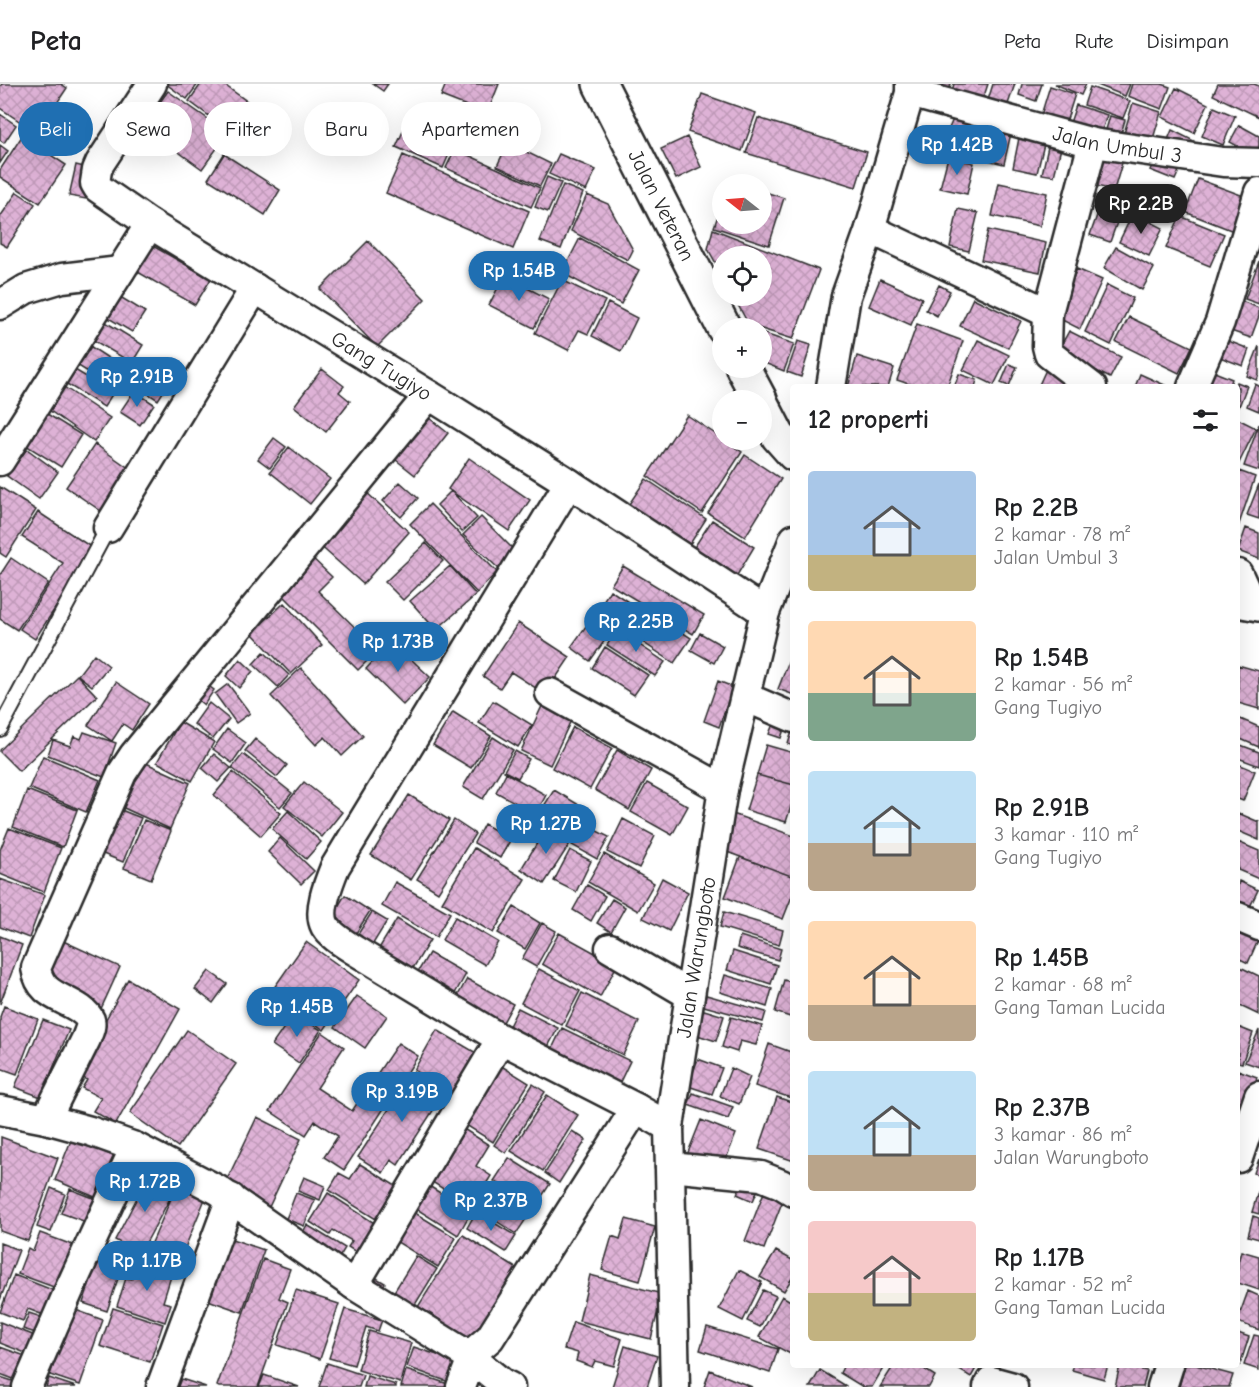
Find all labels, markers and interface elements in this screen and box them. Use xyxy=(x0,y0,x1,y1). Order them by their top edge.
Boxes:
text: Peta xyxy=(30,25,82,57)
text: Peta xyxy=(1004,29,1041,53)
text: Rute xyxy=(1074,29,1114,53)
text: Disimpan xyxy=(1147,29,1229,53)
chip: Beli xyxy=(18,102,93,156)
chip: Sewa xyxy=(105,102,192,156)
chip: Filter xyxy=(204,102,292,156)
chip: Baru xyxy=(304,102,389,156)
chip: Apartemen xyxy=(401,102,541,156)
street label: Jalan Umbul 3 xyxy=(1050,121,1183,168)
pin: Rp 1.42B xyxy=(895,125,1019,176)
text: Rp 1.42B xyxy=(921,133,993,156)
street label: Jalan Veteran xyxy=(623,146,700,265)
north arrow xyxy=(712,174,772,234)
map controls xyxy=(712,174,772,450)
pin: Rp 2.2B xyxy=(1086,184,1196,235)
text: Rp 2.2B xyxy=(1109,192,1173,215)
button: locate xyxy=(712,246,772,306)
pin: Rp 1.54B xyxy=(457,251,581,302)
text: Rp 1.54B xyxy=(483,259,555,282)
button: + xyxy=(712,318,772,378)
street label: Gang Tugiyo xyxy=(327,326,436,406)
pin: Rp 2.91B xyxy=(75,357,199,408)
text: Rp 2.91B xyxy=(100,365,174,388)
button: − xyxy=(712,390,772,450)
icon: filters xyxy=(1189,404,1222,437)
text: 12 properti xyxy=(808,405,929,435)
text: Rp 2.2B xyxy=(994,493,1078,523)
icon: home xyxy=(856,495,928,567)
text: 2 kamar · 78 m² xyxy=(994,523,1130,546)
text: Jalan Umbul 3 xyxy=(994,546,1118,569)
pin: Rp 2.25B xyxy=(574,602,698,653)
text: Rp 2.25B xyxy=(598,610,674,633)
pin: Rp 1.73B xyxy=(336,622,460,673)
text: Rp 1.73B xyxy=(362,630,434,653)
text: Rp 1.54B xyxy=(994,643,1089,673)
icon: home xyxy=(856,645,928,717)
text: 2 kamar · 56 m² xyxy=(994,673,1132,696)
text: Gang Tugiyo xyxy=(994,696,1102,719)
text: Rp 2.91B xyxy=(994,793,1089,823)
icon: home xyxy=(856,795,928,867)
pin: Rp 1.27B xyxy=(484,804,608,855)
text: Rp 1.27B xyxy=(510,812,582,835)
text: 3 kamar · 110 m² xyxy=(994,823,1138,846)
text: Gang Tugiyo xyxy=(994,846,1102,869)
street label: Jalan Warungboto xyxy=(671,875,721,1039)
text: Rp 1.45B xyxy=(994,943,1089,973)
icon: home xyxy=(856,945,928,1017)
text: 2 kamar · 68 m² xyxy=(994,973,1132,996)
pin: Rp 1.45B xyxy=(235,987,359,1038)
text: Rp 1.45B xyxy=(261,995,333,1018)
text: Gang Taman Lucida xyxy=(994,996,1166,1019)
pin: Rp 3.19B xyxy=(340,1072,464,1123)
text: Rp 3.19B xyxy=(365,1080,439,1103)
text: Rp 2.37B xyxy=(994,1093,1090,1123)
icon: home xyxy=(856,1095,928,1167)
text: 3 kamar · 86 m² xyxy=(994,1123,1131,1146)
text: Jalan Warungboto xyxy=(994,1146,1149,1169)
pin: Rp 1.72B xyxy=(83,1162,207,1213)
text: Rp 1.72B xyxy=(109,1170,181,1193)
pin: Rp 2.37B xyxy=(429,1181,553,1232)
text: Rp 2.37B xyxy=(454,1189,528,1212)
pin: Rp 1.17B xyxy=(85,1241,209,1292)
text: Rp 1.17B xyxy=(994,1243,1085,1273)
icon: home xyxy=(856,1245,928,1317)
text: Rp 1.17B xyxy=(112,1249,182,1272)
text: 2 kamar · 52 m² xyxy=(994,1273,1132,1296)
text: Gang Taman Lucida xyxy=(994,1296,1166,1319)

